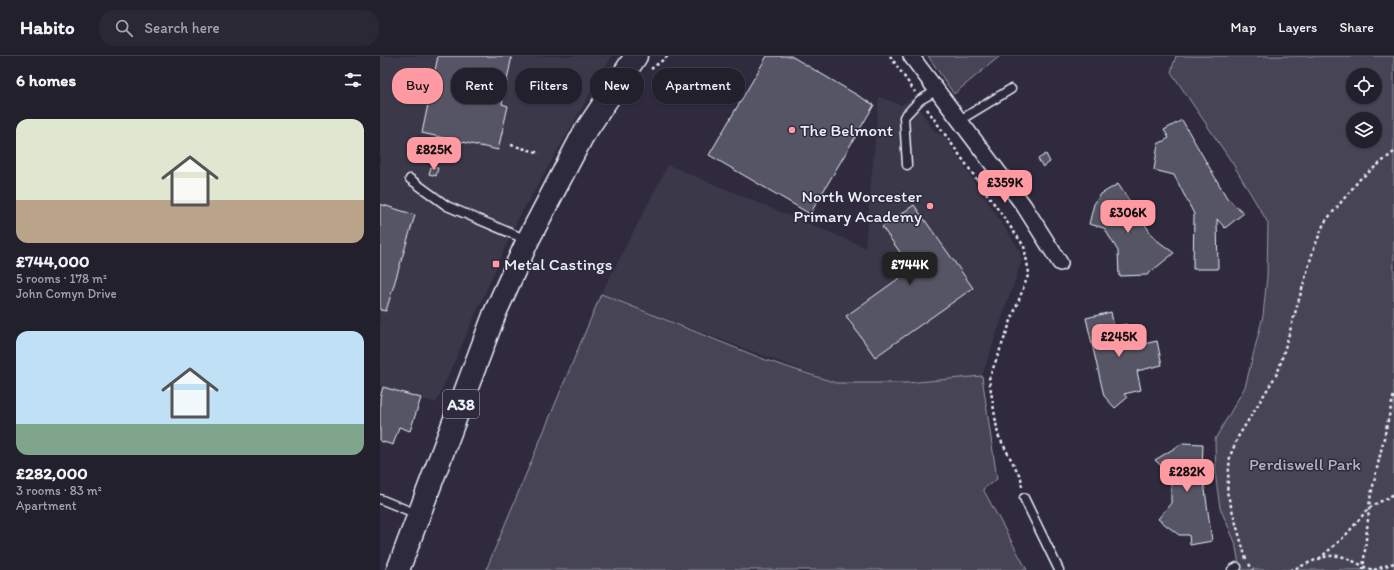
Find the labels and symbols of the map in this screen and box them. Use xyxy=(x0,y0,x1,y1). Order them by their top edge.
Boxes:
place label: The Belmont xyxy=(800,120,894,140)
marker: The Belmont xyxy=(787,125,797,135)
pin: £825K xyxy=(406,137,462,171)
pin: £359K xyxy=(977,170,1033,204)
place label: North Worcester Primary Academy xyxy=(794,186,923,226)
pin: £306K xyxy=(1100,200,1156,234)
marker: North Worcester Primary Academy xyxy=(925,201,935,211)
pin: £744K xyxy=(882,252,938,286)
place label: Metal Castings xyxy=(504,254,612,274)
marker: Metal Castings xyxy=(491,259,501,269)
pin: £245K xyxy=(1091,324,1147,358)
road number: A38 xyxy=(443,390,479,418)
park label: Perdiswell Park xyxy=(1249,454,1361,474)
pin: £282K xyxy=(1159,459,1215,493)

